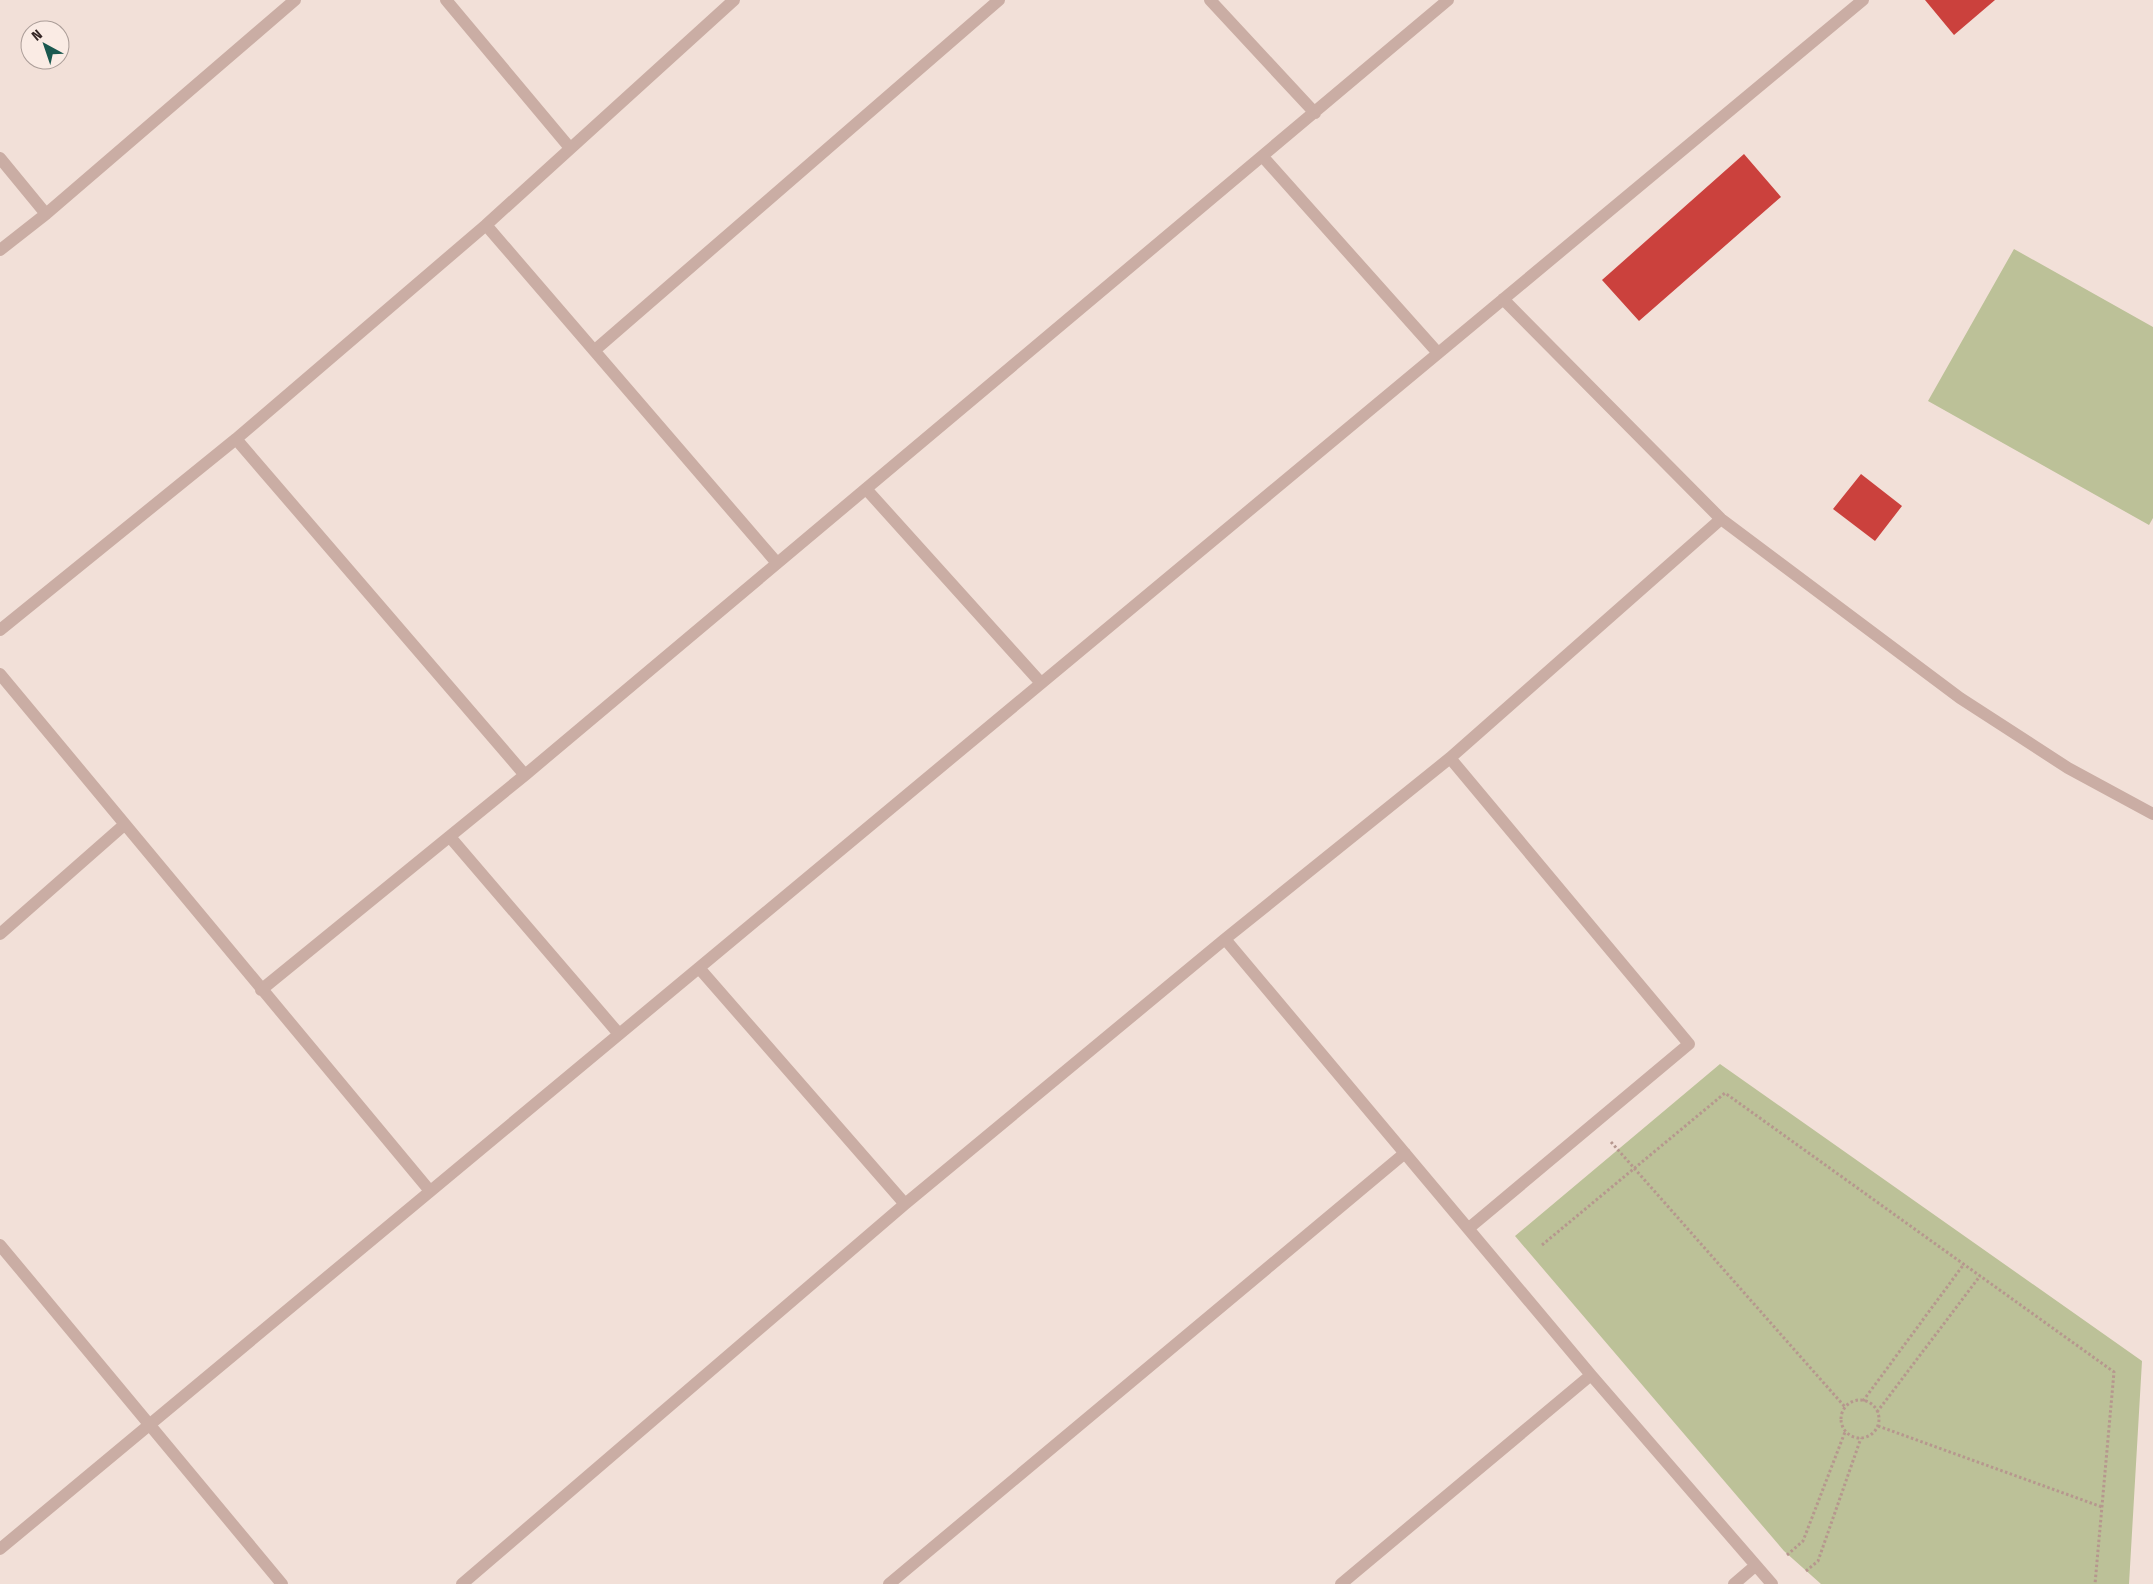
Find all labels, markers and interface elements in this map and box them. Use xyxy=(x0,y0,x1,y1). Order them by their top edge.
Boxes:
north arrow xyxy=(20,20,70,70)
text: N xyxy=(28,26,46,45)

